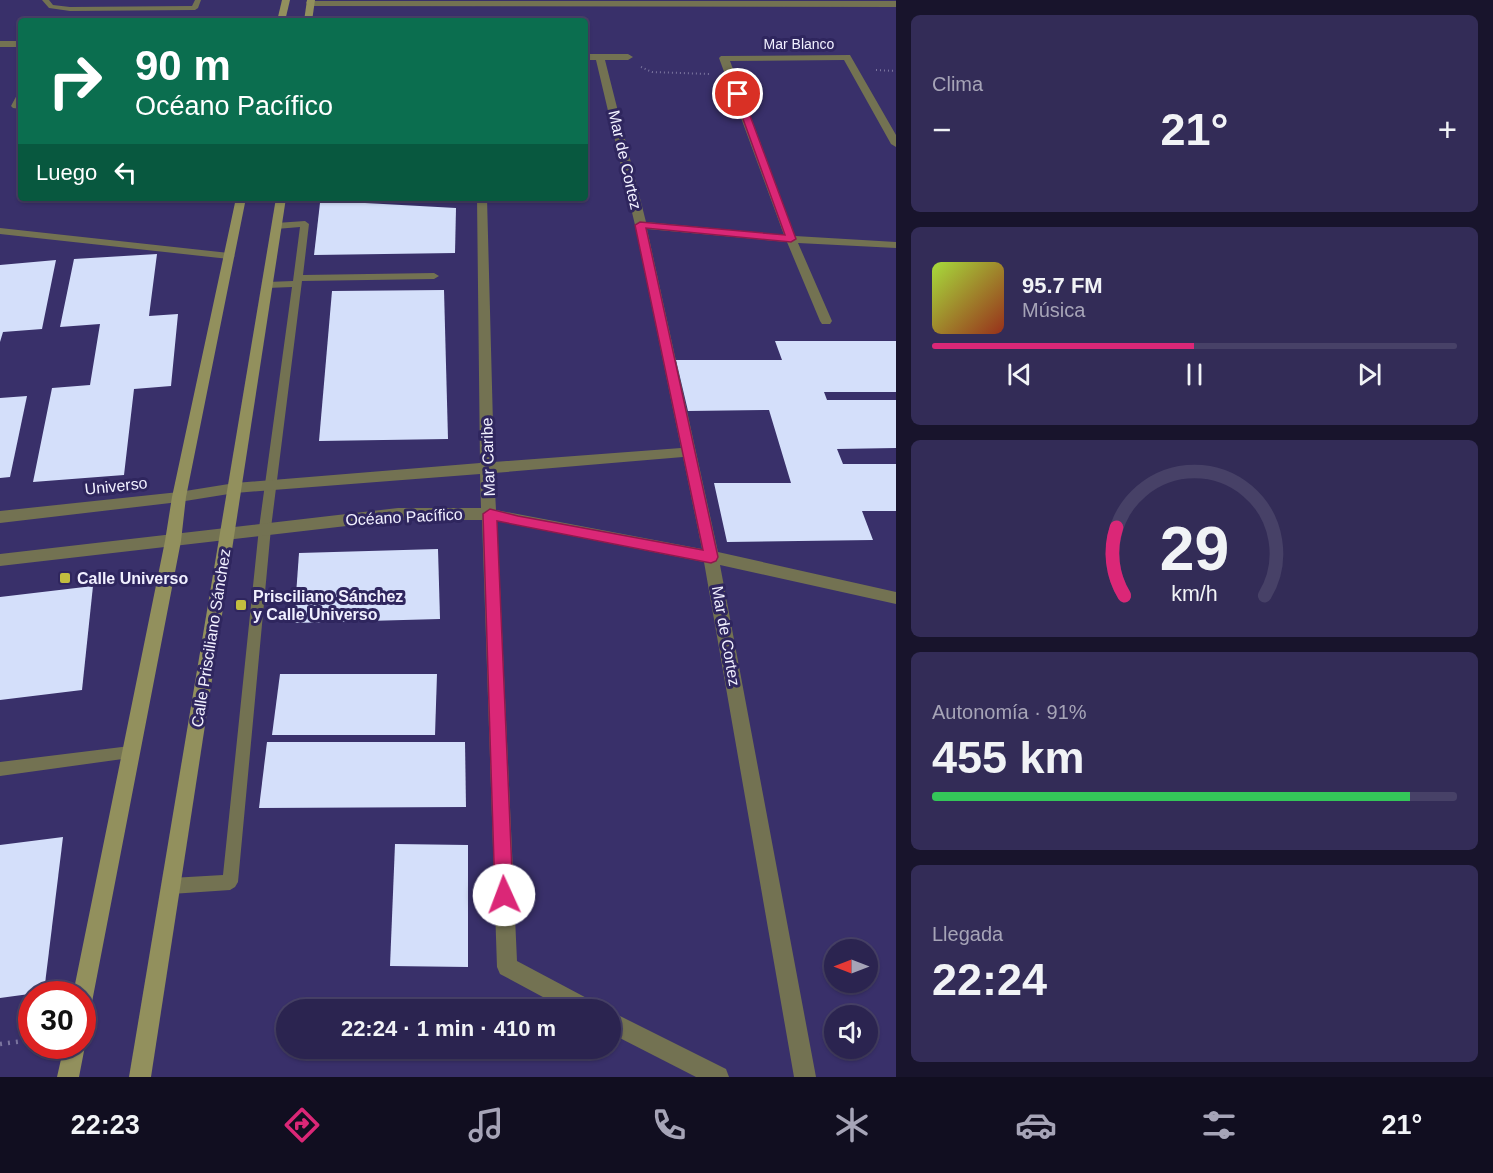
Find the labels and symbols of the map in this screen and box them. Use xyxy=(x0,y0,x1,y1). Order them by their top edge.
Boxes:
street label: Mar Blanco xyxy=(764,36,835,52)
pin xyxy=(712,68,763,119)
street label: Mar de Cortez xyxy=(605,109,645,211)
street label: Mar Caribe xyxy=(478,417,498,497)
street label: Universo xyxy=(84,474,148,498)
street label: Océano Pacífico xyxy=(345,505,463,529)
street label: Calle Prisciliano Sánchez xyxy=(188,548,234,728)
place label: Calle Universo xyxy=(77,570,188,587)
marker: Calle Universo xyxy=(58,571,72,585)
street label: Mar de Cortez xyxy=(709,585,743,687)
place label: Prisciliano Sánchez y Calle Universo xyxy=(253,588,403,623)
marker: Prisciliano Sánchez y Calle Universo xyxy=(234,598,248,612)
position arrow xyxy=(472,863,536,927)
north arrow xyxy=(824,939,878,993)
speed limit sign: 30 xyxy=(18,981,96,1059)

